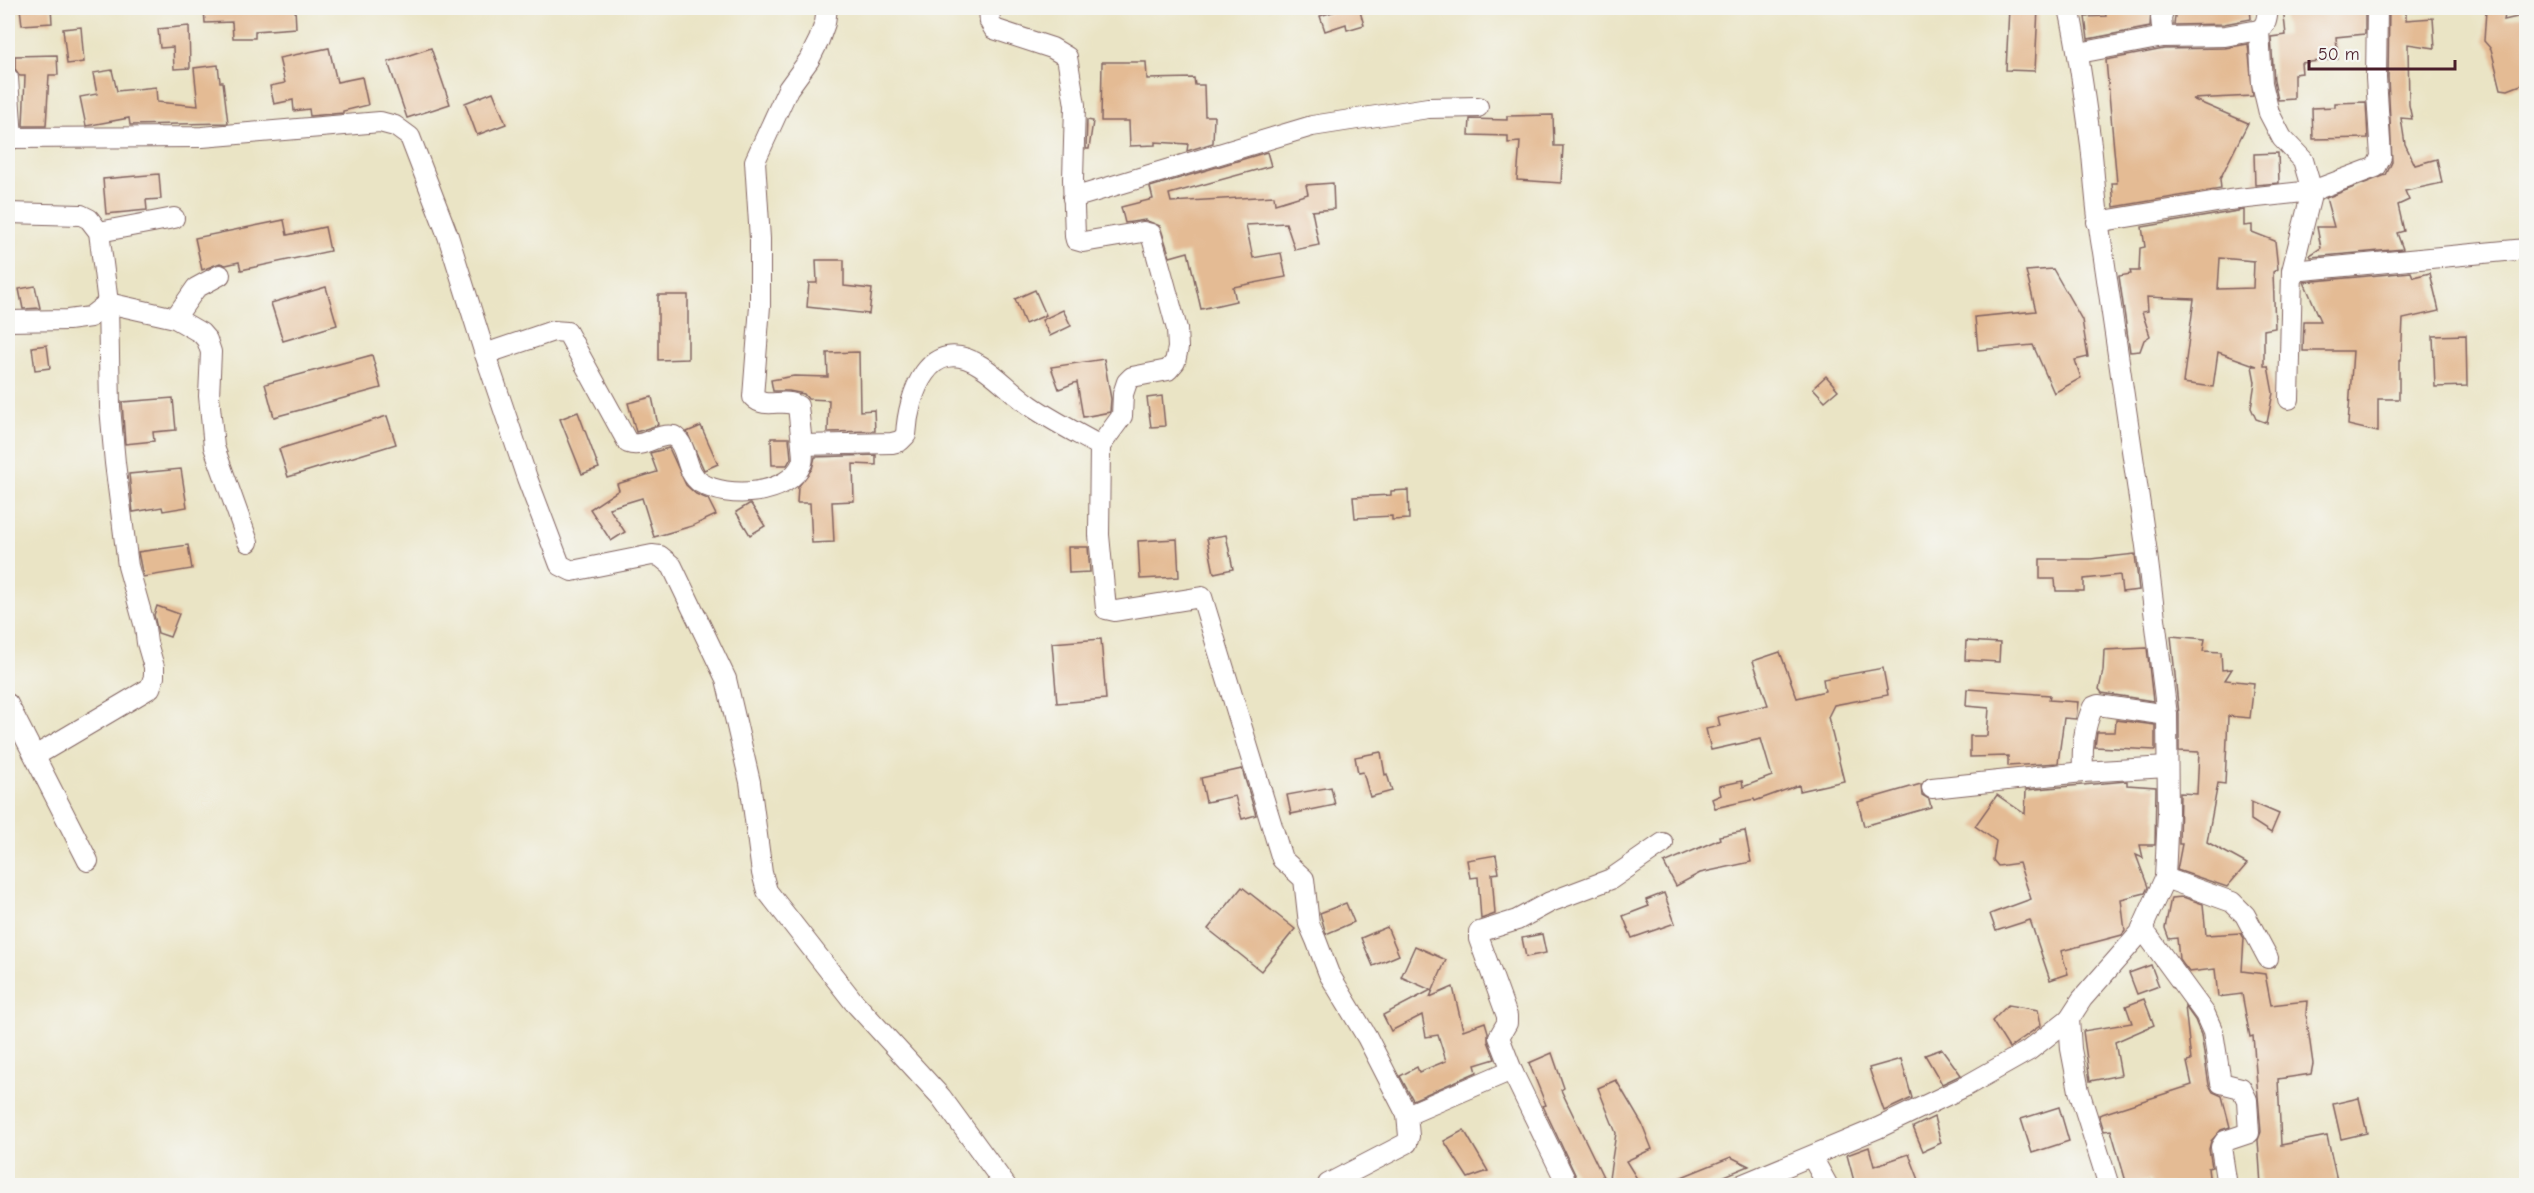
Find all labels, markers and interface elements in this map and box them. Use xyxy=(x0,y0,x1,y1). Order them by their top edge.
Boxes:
scale bar xyxy=(2309,33,2454,71)
text: 50 m xyxy=(2318,44,2360,65)

